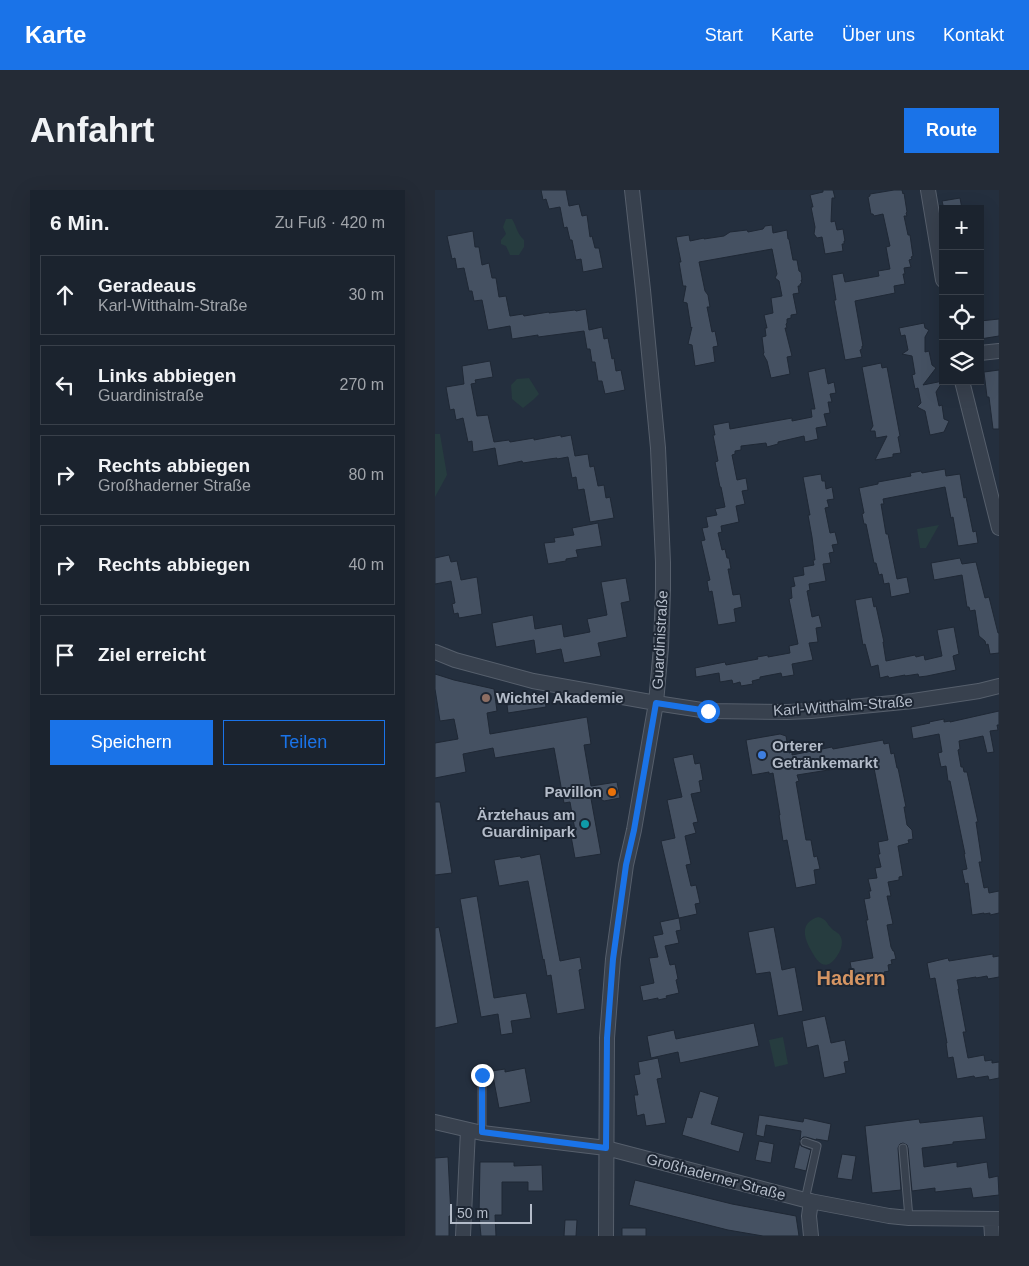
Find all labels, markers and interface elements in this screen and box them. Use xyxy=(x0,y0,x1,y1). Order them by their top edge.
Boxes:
text: Karte xyxy=(25,21,86,48)
text: Start xyxy=(705,25,743,45)
text: Karte xyxy=(771,25,814,45)
text: Über uns xyxy=(842,25,915,45)
text: Kontakt xyxy=(943,25,1004,45)
button: Route xyxy=(904,108,999,153)
text: Anfahrt xyxy=(30,110,154,149)
map controls xyxy=(939,205,984,385)
button: + xyxy=(939,205,984,250)
text: 6 Min. xyxy=(50,211,110,234)
text: Zu Fuß · 420 m xyxy=(275,214,385,231)
button: − xyxy=(939,250,984,295)
text: Geradeaus xyxy=(98,275,196,296)
icon: ahead xyxy=(51,281,79,309)
text: 30 m xyxy=(348,286,384,303)
button: locate xyxy=(939,295,984,340)
text: Karl-Witthalm-Straße xyxy=(98,297,247,314)
button: layers xyxy=(939,340,984,385)
text: Links abbiegen xyxy=(98,365,236,386)
icon: left xyxy=(51,371,79,399)
text: 270 m xyxy=(340,376,384,393)
text: Guardinistraße xyxy=(98,387,204,404)
text: Rechts abbiegen xyxy=(98,455,250,476)
icon: right xyxy=(51,461,79,489)
text: 80 m xyxy=(348,466,384,483)
text: Großhaderner Straße xyxy=(98,477,251,494)
icon: right xyxy=(51,551,79,579)
text: Rechts abbiegen xyxy=(98,554,250,575)
text: 40 m xyxy=(348,556,384,573)
street label: Guardinistraße xyxy=(648,590,671,690)
icon: arrive xyxy=(51,641,79,669)
text: Ziel erreicht xyxy=(98,644,206,665)
place label: Wichtel Akademie xyxy=(496,689,624,706)
marker: Wichtel Akademie xyxy=(480,692,492,704)
street label: Karl-Witthalm-Straße xyxy=(773,692,913,719)
route start xyxy=(697,700,720,723)
button: Speichern xyxy=(50,720,213,765)
button: Teilen xyxy=(223,720,385,765)
place label: Orterer Getränkemarkt xyxy=(772,737,878,771)
marker: Orterer Getränkemarkt xyxy=(756,749,768,761)
place label: Pavillon xyxy=(544,783,602,800)
marker: Pavillon xyxy=(606,786,618,798)
place label: Ärztehaus am Guardinipark xyxy=(477,806,576,840)
marker: Ärztehaus am Guardinipark xyxy=(579,818,591,830)
district label: Hadern xyxy=(817,967,885,989)
route end xyxy=(471,1064,494,1087)
street label: Großhaderner Straße xyxy=(645,1150,788,1203)
scale bar xyxy=(450,1201,533,1224)
text: 50 m xyxy=(457,1205,488,1221)

